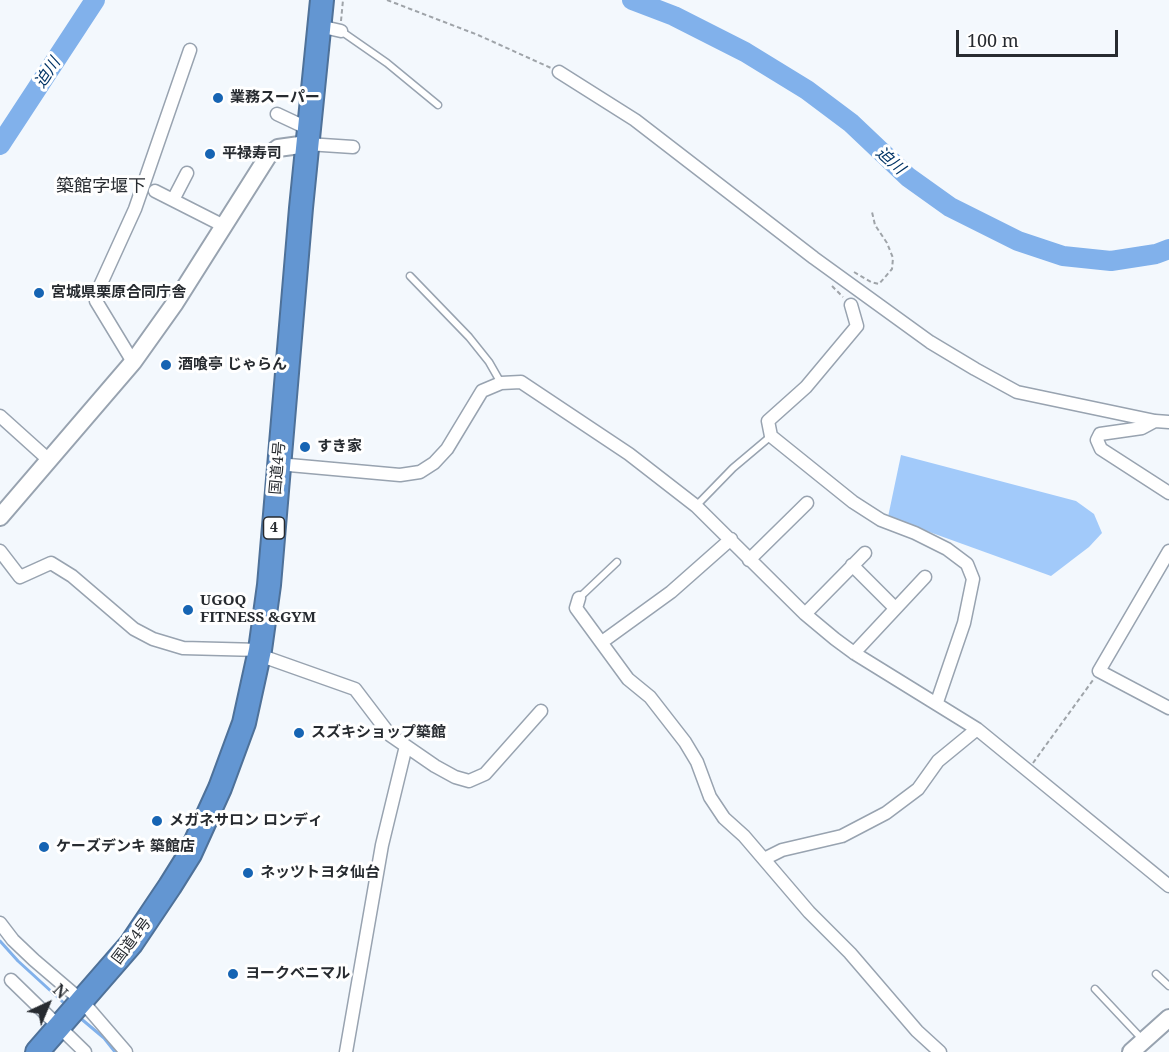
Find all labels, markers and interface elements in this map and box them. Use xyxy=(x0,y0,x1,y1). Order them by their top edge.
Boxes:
scale bar xyxy=(959,18,1121,56)
text: 100 m xyxy=(967,28,1019,52)
water label: 迫川 xyxy=(31,54,65,92)
place label: 業務スーパー xyxy=(230,89,320,107)
marker: 業務スーパー xyxy=(211,91,225,105)
water label: 迫川 xyxy=(872,143,908,179)
place label: 平禄寿司 xyxy=(222,145,282,163)
marker: 平禄寿司 xyxy=(203,147,217,161)
district label: 築館字堰下 xyxy=(56,176,146,198)
place label: 宮城県栗原合同庁舎 xyxy=(51,284,186,302)
marker: 宮城県栗原合同庁舎 xyxy=(32,286,46,300)
place label: 酒喰亭 じゃらん xyxy=(178,356,287,374)
marker: 酒喰亭 じゃらん xyxy=(159,358,173,372)
place label: すき家 xyxy=(317,438,362,456)
marker: すき家 xyxy=(298,440,312,454)
street label: 国道4号 xyxy=(267,441,289,495)
road number: 4 xyxy=(264,517,284,539)
place label: UGOQ FITNESS &GYM xyxy=(200,592,316,627)
marker: UGOQ FITNESS &GYM xyxy=(181,603,195,617)
place label: スズキショップ築館 xyxy=(311,724,446,742)
marker: スズキショップ築館 xyxy=(292,726,306,740)
place label: メガネサロン ロンディ xyxy=(169,812,323,830)
marker: メガネサロン ロンディ xyxy=(150,814,164,828)
place label: ケーズデンキ 築館店 xyxy=(56,838,195,856)
marker: ケーズデンキ 築館店 xyxy=(37,840,51,854)
place label: ネッツトヨタ仙台 xyxy=(260,864,380,882)
marker: ネッツトヨタ仙台 xyxy=(241,866,255,880)
street label: 国道4号 xyxy=(109,914,155,968)
place label: ヨークベニマル xyxy=(245,965,350,983)
marker: ヨークベニマル xyxy=(226,967,240,981)
north arrow xyxy=(18,974,78,1034)
text: N xyxy=(48,979,73,1003)

